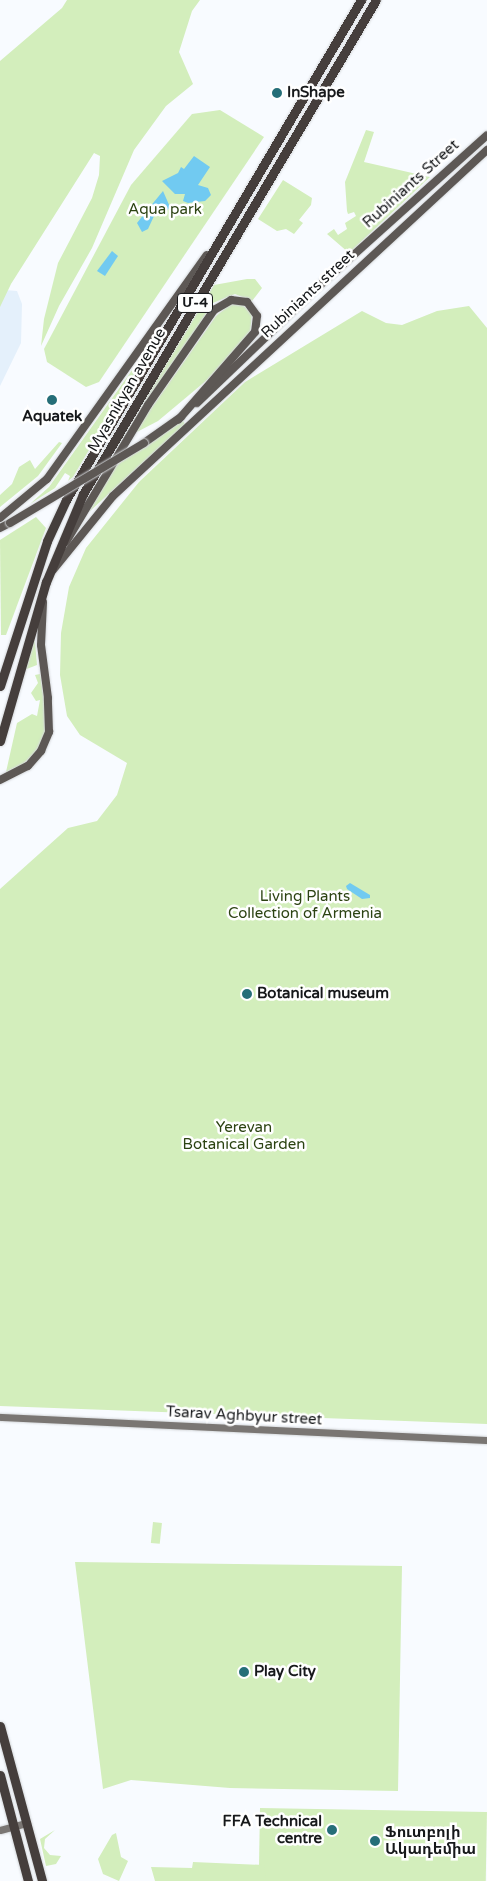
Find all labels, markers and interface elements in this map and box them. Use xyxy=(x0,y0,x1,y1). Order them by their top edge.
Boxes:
place label: InShape xyxy=(287,84,345,102)
marker: InShape xyxy=(271,87,283,99)
street label: Rubiniants Street xyxy=(359,136,463,232)
park label: Aqua park xyxy=(128,201,202,219)
street label: Rubiniants street xyxy=(258,246,358,342)
road number: Մ-4 xyxy=(176,292,214,314)
street label: Myasnikyan avenue xyxy=(84,325,170,455)
marker: Aquatek xyxy=(46,394,58,406)
place label: Aquatek xyxy=(22,408,82,426)
park label: Living Plants Collection of Armenia xyxy=(228,887,382,922)
place label: Botanical museum xyxy=(257,985,389,1003)
marker: Botanical museum xyxy=(241,988,253,1000)
park label: Yerevan Botanical Garden xyxy=(183,1118,305,1153)
street label: Tsarav Aghbyur street xyxy=(165,1403,323,1429)
place label: Play City xyxy=(254,1663,316,1681)
marker: Play City xyxy=(238,1666,250,1678)
place label: FFA Technical centre xyxy=(223,1812,322,1847)
place label: Ֆուտբոլի Ակադեմիա xyxy=(385,1823,476,1858)
marker: FFA Technical centre xyxy=(326,1824,338,1836)
marker: Ֆուտբոլի Ակադեմիա xyxy=(369,1835,381,1847)

